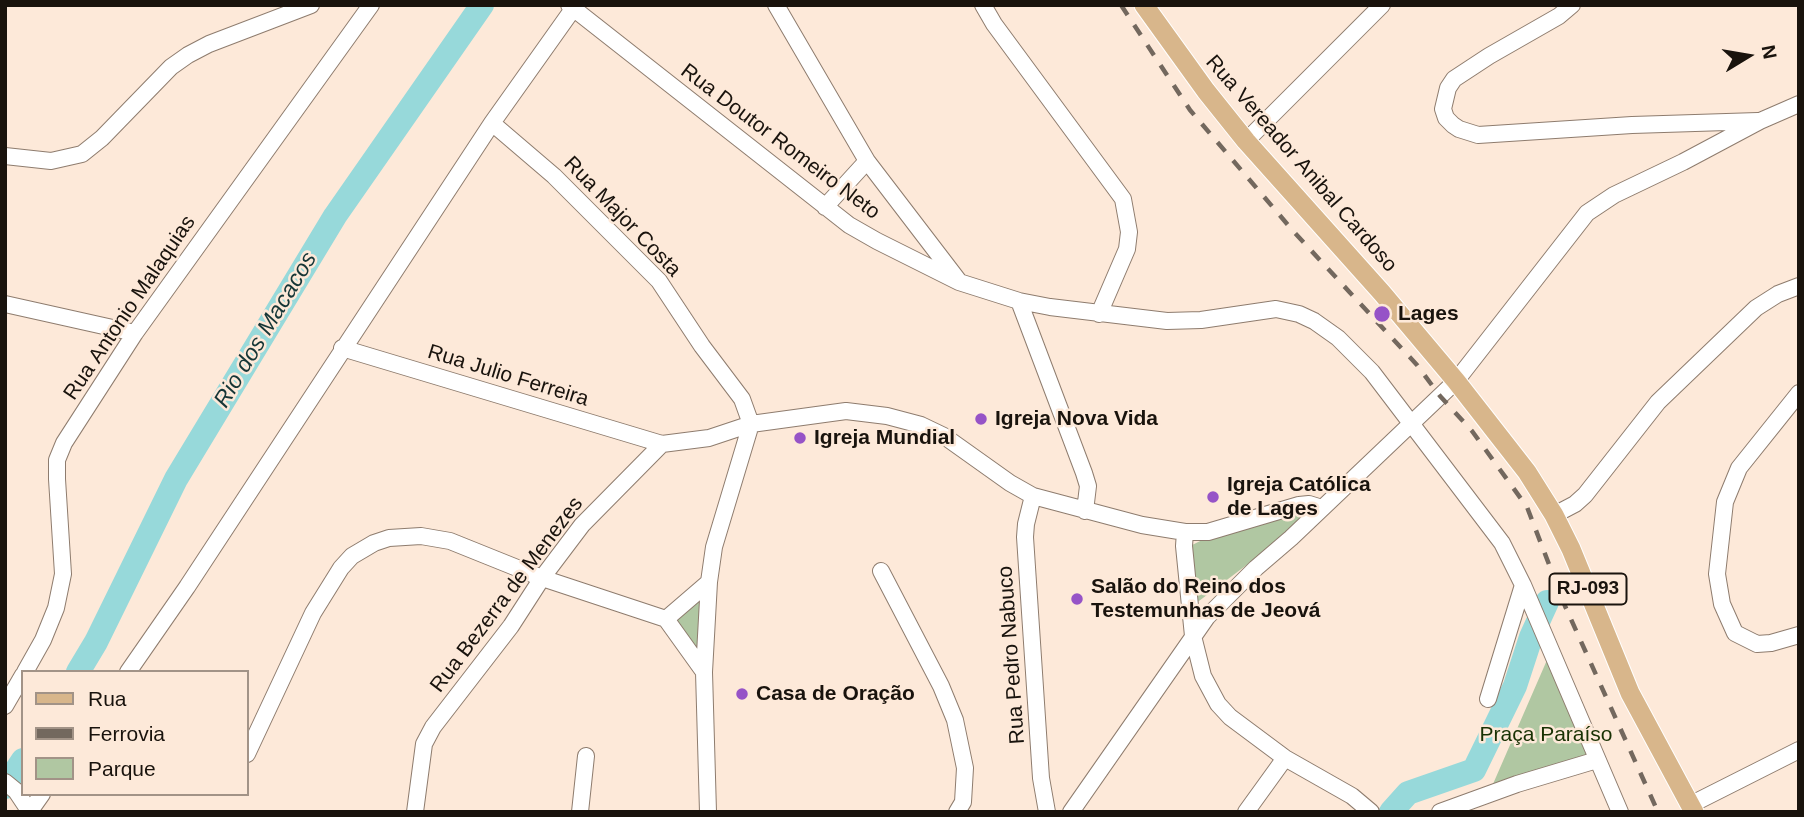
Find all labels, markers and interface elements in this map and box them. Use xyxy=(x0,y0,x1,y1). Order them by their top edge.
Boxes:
north arrow xyxy=(1713,21,1783,91)
text: N xyxy=(1757,43,1781,61)
street label: Rua Vereador Anibal Cardoso xyxy=(1200,50,1402,278)
street label: Rua Doutor Romeiro Neto xyxy=(675,59,885,225)
street label: Rua Major Costa xyxy=(558,152,686,282)
street label: Rua Antonio Malaquias xyxy=(59,211,201,405)
water label: Rio dos Macacos xyxy=(209,247,323,413)
place label: Lages xyxy=(1398,301,1459,327)
marker: Lages xyxy=(1372,304,1392,324)
street label: Rua Julio Ferreira xyxy=(425,340,591,412)
place label: Igreja Nova Vida xyxy=(995,406,1158,432)
marker: Igreja Nova Vida xyxy=(973,411,989,427)
place label: Igreja Mundial xyxy=(814,425,955,451)
marker: Igreja Mundial xyxy=(792,430,808,446)
place label: Igreja Católica de Lages xyxy=(1227,472,1371,522)
marker: Igreja Católica de Lages xyxy=(1205,489,1221,505)
street label: Rua Bezerra de Menezes xyxy=(425,492,589,698)
street label: Rua Pedro Nabuco xyxy=(993,565,1031,745)
place label: Salão do Reino dos Testemunhas de Jeová xyxy=(1091,574,1321,624)
road number: RJ-093 xyxy=(1550,574,1626,604)
marker: Salão do Reino dos Testemunhas de Jeová xyxy=(1069,591,1085,607)
legend xyxy=(21,670,248,796)
place label: Casa de Oração xyxy=(756,681,915,707)
marker: Casa de Oração xyxy=(734,686,750,702)
text: Rua xyxy=(88,687,127,710)
text: Ferrovia xyxy=(88,722,165,745)
park label: Praça Paraíso xyxy=(1479,722,1613,748)
text: Parque xyxy=(88,757,156,780)

